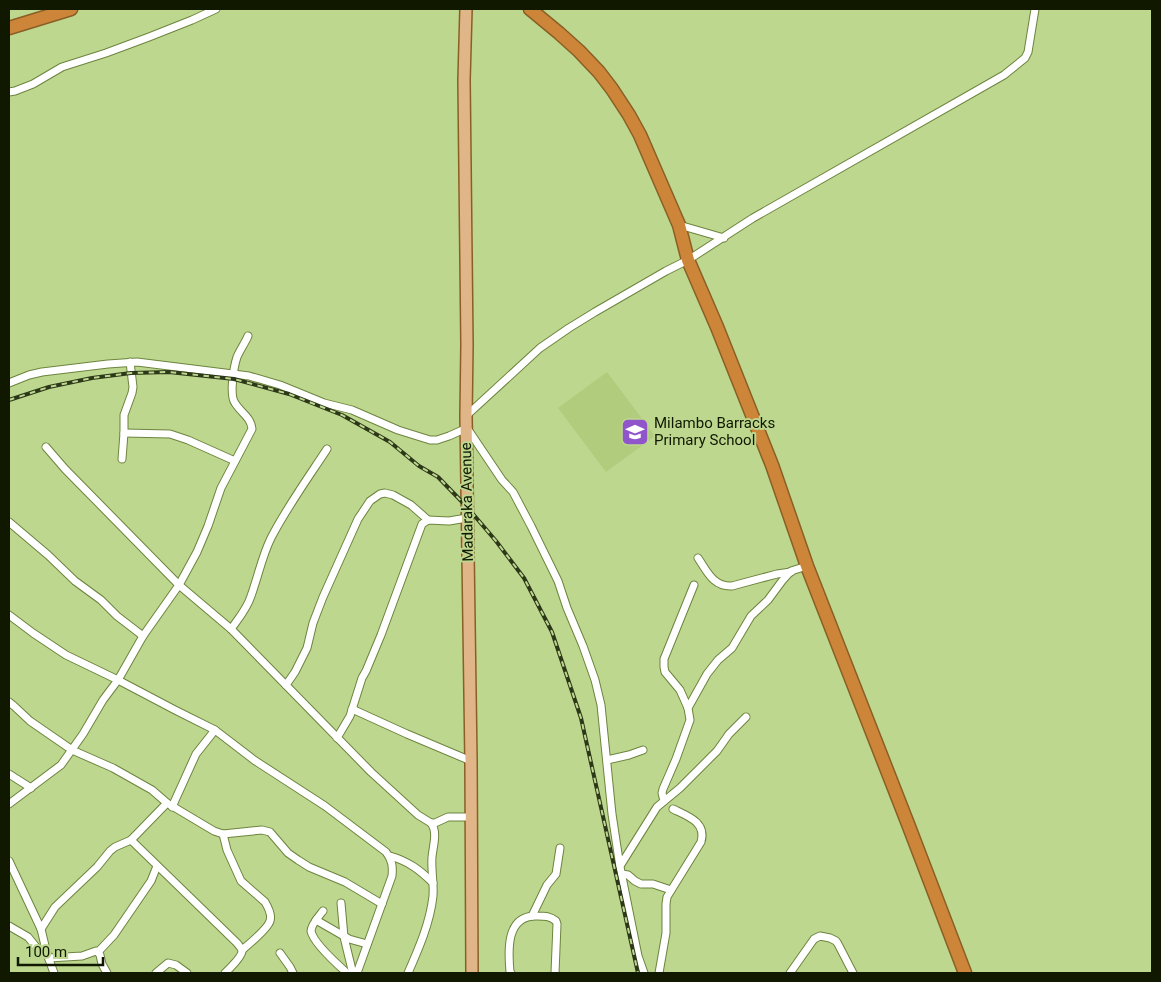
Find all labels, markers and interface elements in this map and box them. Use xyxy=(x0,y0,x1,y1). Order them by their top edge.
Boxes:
place label: Milambo Barracks Primary School xyxy=(654,414,775,449)
school or university icon: Milambo Barracks Primary School xyxy=(620,417,650,447)
street label: Madaraka Avenue xyxy=(457,442,477,562)
scale bar xyxy=(18,934,102,966)
text: 100 m xyxy=(25,943,67,961)

